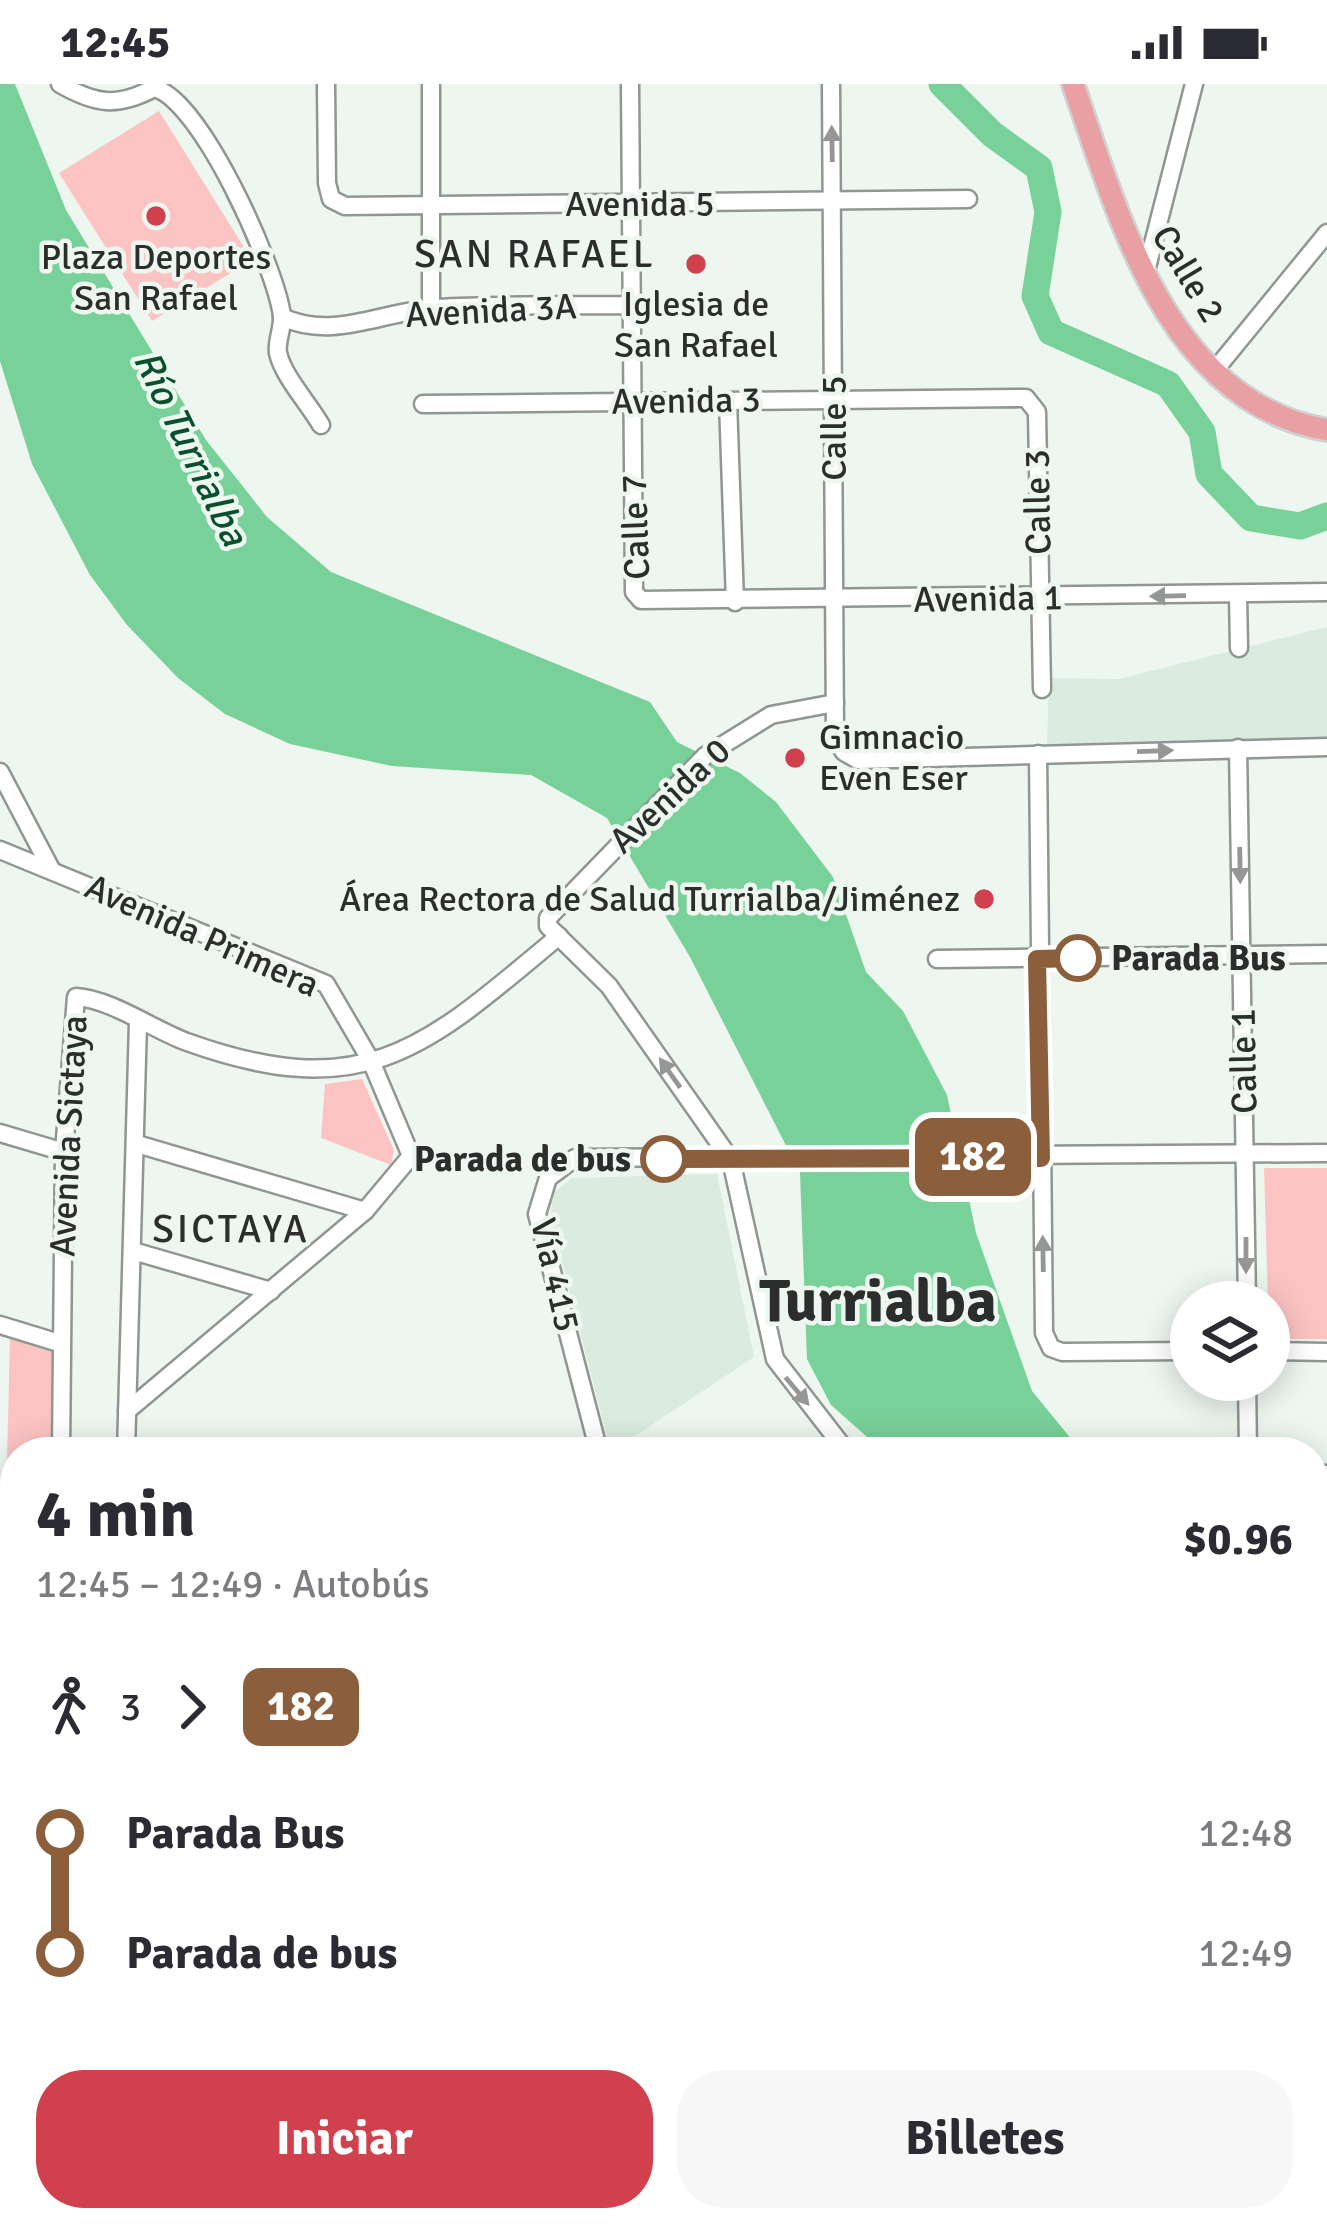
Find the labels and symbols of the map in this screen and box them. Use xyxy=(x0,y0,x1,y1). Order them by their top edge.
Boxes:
one-way arrow xyxy=(823,124,842,162)
street label: Avenida 5 xyxy=(565,182,715,227)
marker: Plaza Deportes San Rafael xyxy=(143,203,169,229)
street label: Calle 2 xyxy=(1142,217,1234,331)
district label: SAN RAFAEL xyxy=(414,230,656,278)
place label: Plaza Deportes San Rafael xyxy=(41,235,271,321)
marker: Iglesia de San Rafael xyxy=(683,251,709,277)
place label: Iglesia de San Rafael xyxy=(614,282,778,368)
street label: Avenida 3A xyxy=(404,284,578,338)
water label: Río Turrialba xyxy=(123,342,259,555)
street label: Calle 5 xyxy=(812,375,857,481)
street label: Avenida 3 xyxy=(611,377,761,425)
street label: Calle 3 xyxy=(1015,449,1061,555)
street label: Calle 7 xyxy=(612,473,660,581)
street label: Avenida 1 xyxy=(913,575,1063,623)
one-way arrow xyxy=(1148,586,1186,606)
place label: Gimnacio Even Eser xyxy=(819,715,968,801)
street label: Avenida 0 xyxy=(600,729,740,863)
one-way arrow xyxy=(1137,741,1175,760)
marker: Gimnacio Even Eser xyxy=(782,745,808,771)
one-way arrow xyxy=(1231,847,1250,885)
street label: Avenida Primera xyxy=(78,864,326,1008)
place label: Área Rectora de Salud Turrialba/Jiménez xyxy=(339,877,960,922)
marker: Área Rectora de Salud Turrialba/Jiménez xyxy=(971,886,997,912)
marker: Parada Bus xyxy=(1056,936,1100,980)
place label: Parada Bus xyxy=(1111,936,1286,981)
street label: Calle 1 xyxy=(1221,1008,1267,1114)
street label: Avenida Sictaya xyxy=(40,1014,98,1258)
one-way arrow xyxy=(659,1057,682,1089)
line badge: 182 xyxy=(904,1118,1042,1196)
place label: Parada de bus xyxy=(414,1137,631,1182)
marker: Parada de bus xyxy=(642,1137,686,1181)
district label: SICTAYA xyxy=(152,1205,310,1253)
street label: Vía 415 xyxy=(520,1214,590,1336)
one-way arrow xyxy=(1033,1234,1052,1272)
one-way arrow xyxy=(1236,1237,1256,1275)
district label: Turrialba xyxy=(759,1265,997,1339)
one-way arrow xyxy=(784,1376,810,1406)

